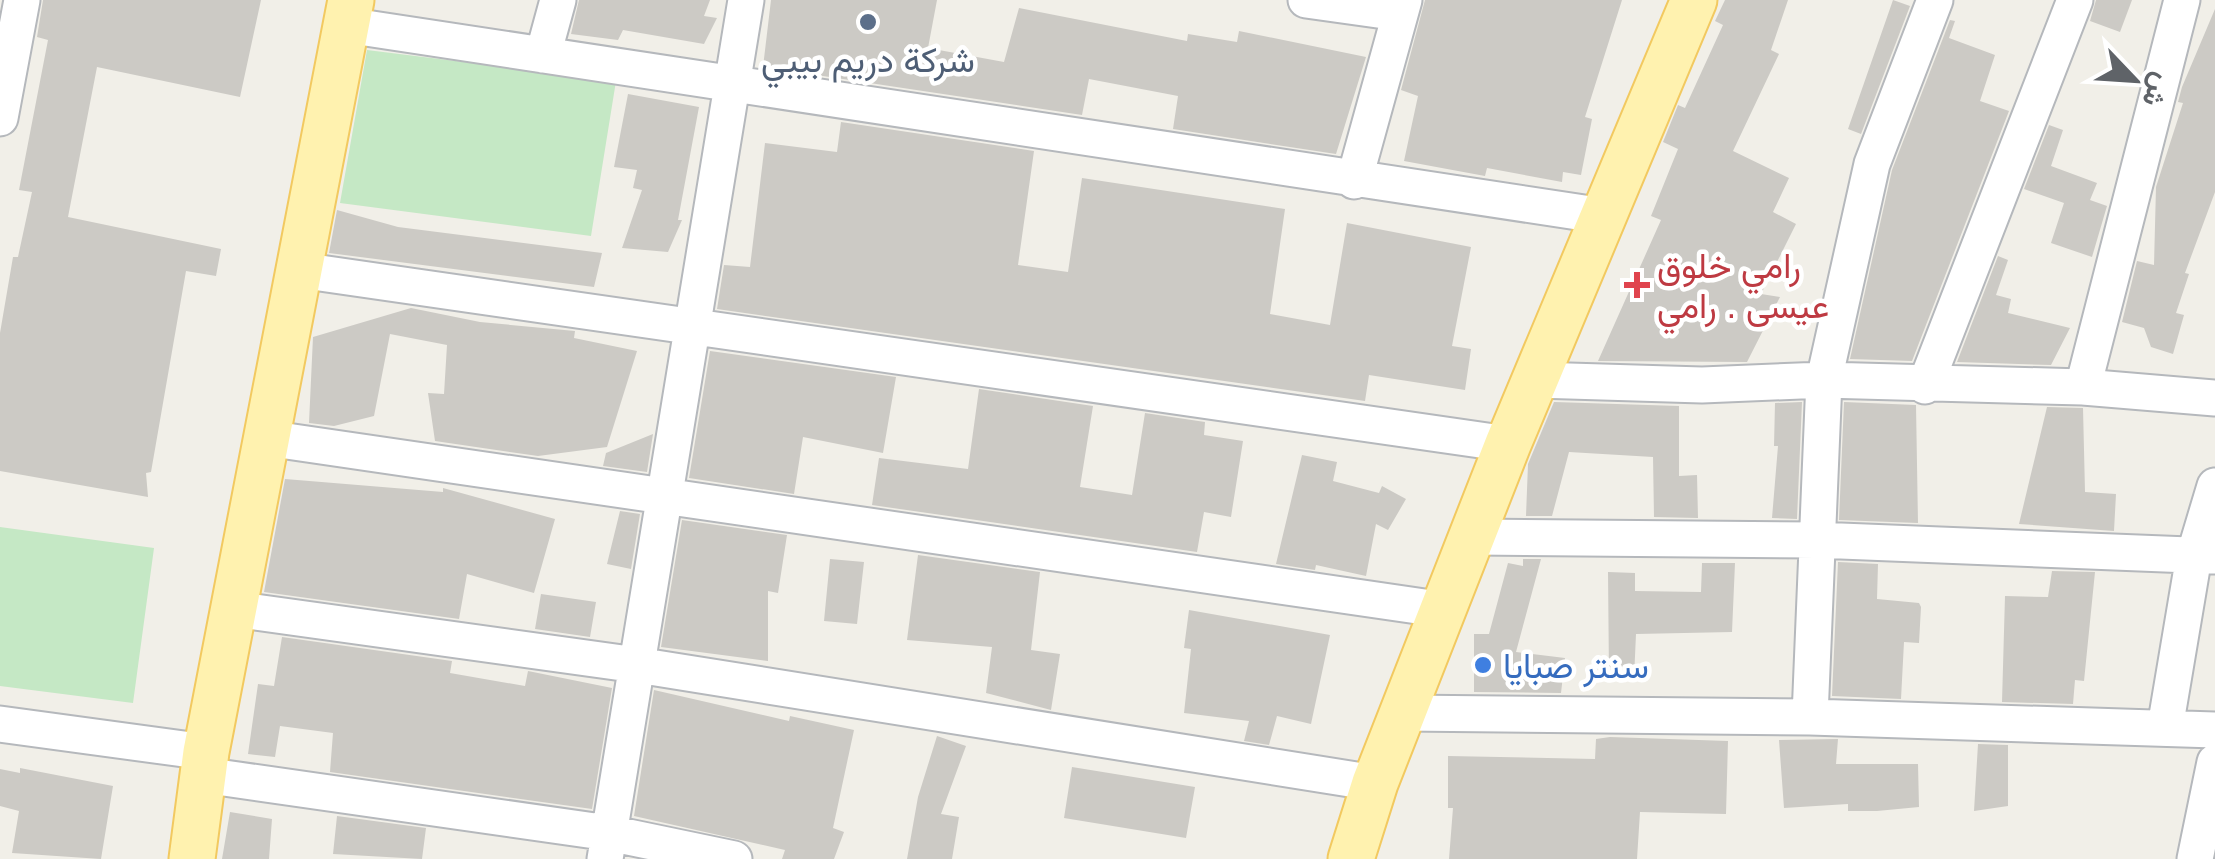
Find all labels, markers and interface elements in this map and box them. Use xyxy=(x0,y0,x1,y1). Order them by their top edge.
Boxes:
marker: شركة دريم بيبي xyxy=(857,11,879,33)
north arrow xyxy=(2085,30,2185,130)
place label: شركة دريم بيبي xyxy=(761,40,975,89)
text: ش xyxy=(2135,68,2178,112)
place label: رامي خلوق عيسى . رامي xyxy=(1657,246,1829,335)
marker: رامي خلوق عيسى . رامي xyxy=(1626,274,1648,296)
place label: سنتر صبايا xyxy=(1503,646,1649,688)
marker: سنتر صبايا xyxy=(1472,654,1494,676)

